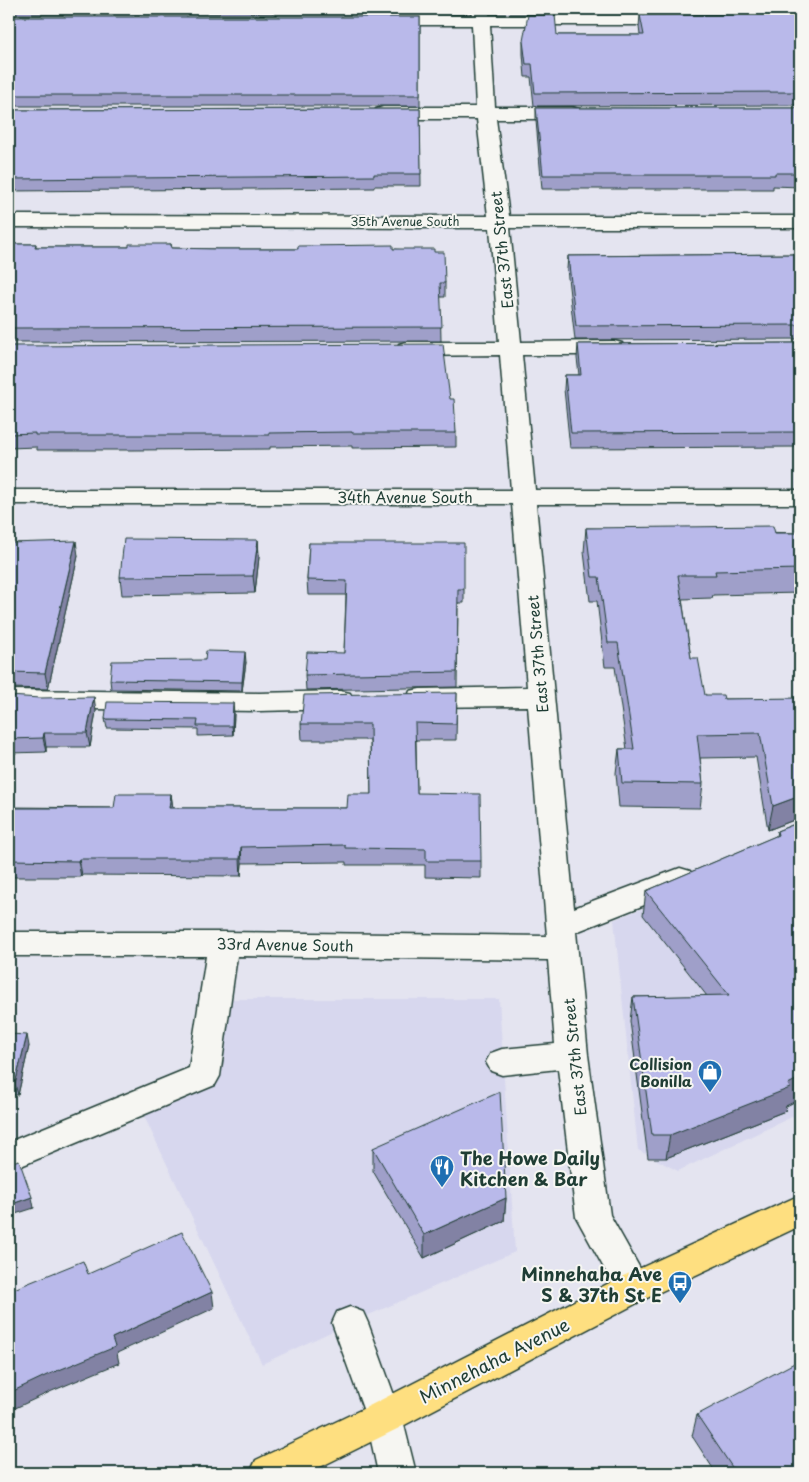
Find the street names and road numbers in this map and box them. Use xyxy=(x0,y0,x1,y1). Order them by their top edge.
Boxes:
street label: East 37th Street xyxy=(483,190,519,310)
street label: 35th Avenue South xyxy=(351,212,459,230)
street label: 34th Avenue South xyxy=(337,485,473,508)
street label: East 37th Street xyxy=(520,594,554,714)
street label: 33rd Avenue South xyxy=(216,931,354,957)
street label: East 37th Street xyxy=(556,997,592,1117)
street label: Minnehaha Avenue xyxy=(414,1310,574,1410)

